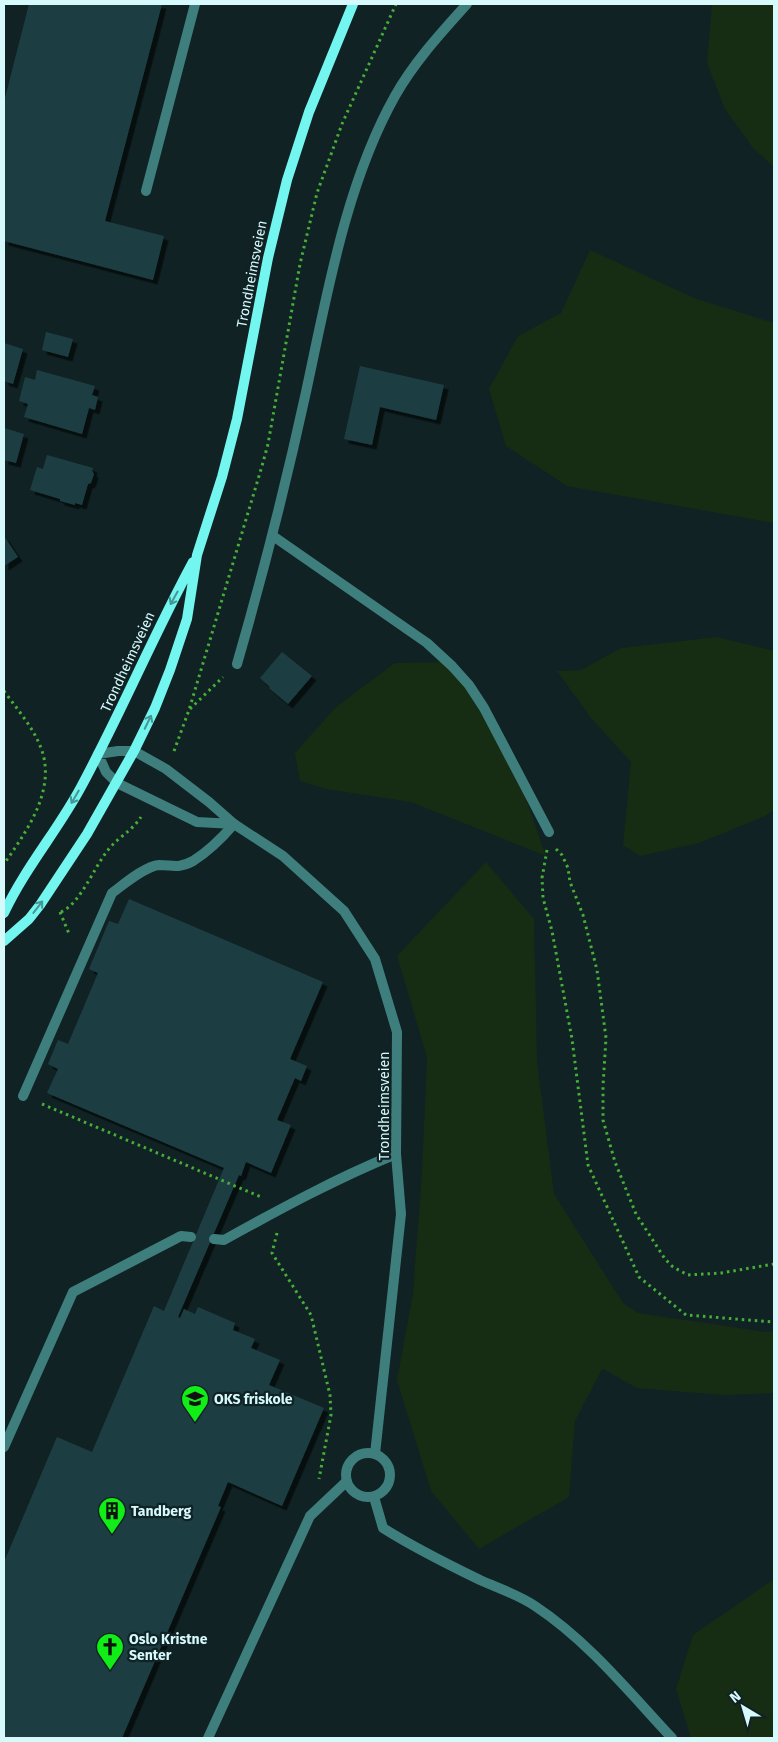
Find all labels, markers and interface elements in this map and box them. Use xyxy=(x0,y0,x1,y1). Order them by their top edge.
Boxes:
street label: Trondheimsveien xyxy=(233,219,271,329)
one-way arrow xyxy=(169,590,179,605)
street label: Trondheimsveien xyxy=(97,609,159,715)
one-way arrow xyxy=(143,715,153,730)
one-way arrow xyxy=(70,790,80,804)
one-way arrow xyxy=(33,901,44,914)
street label: Trondheimsveien xyxy=(376,1052,393,1160)
school or university icon: OKS friskole xyxy=(180,1384,210,1423)
place label: OKS friskole xyxy=(214,1391,293,1408)
building icon: Tandberg xyxy=(97,1496,127,1535)
place label: Tandberg xyxy=(131,1503,192,1520)
place label: Oslo Kristne Senter xyxy=(129,1631,208,1664)
church icon: Oslo Kristne Senter xyxy=(95,1632,125,1671)
north arrow xyxy=(718,1682,768,1732)
text: N xyxy=(726,1688,744,1707)

